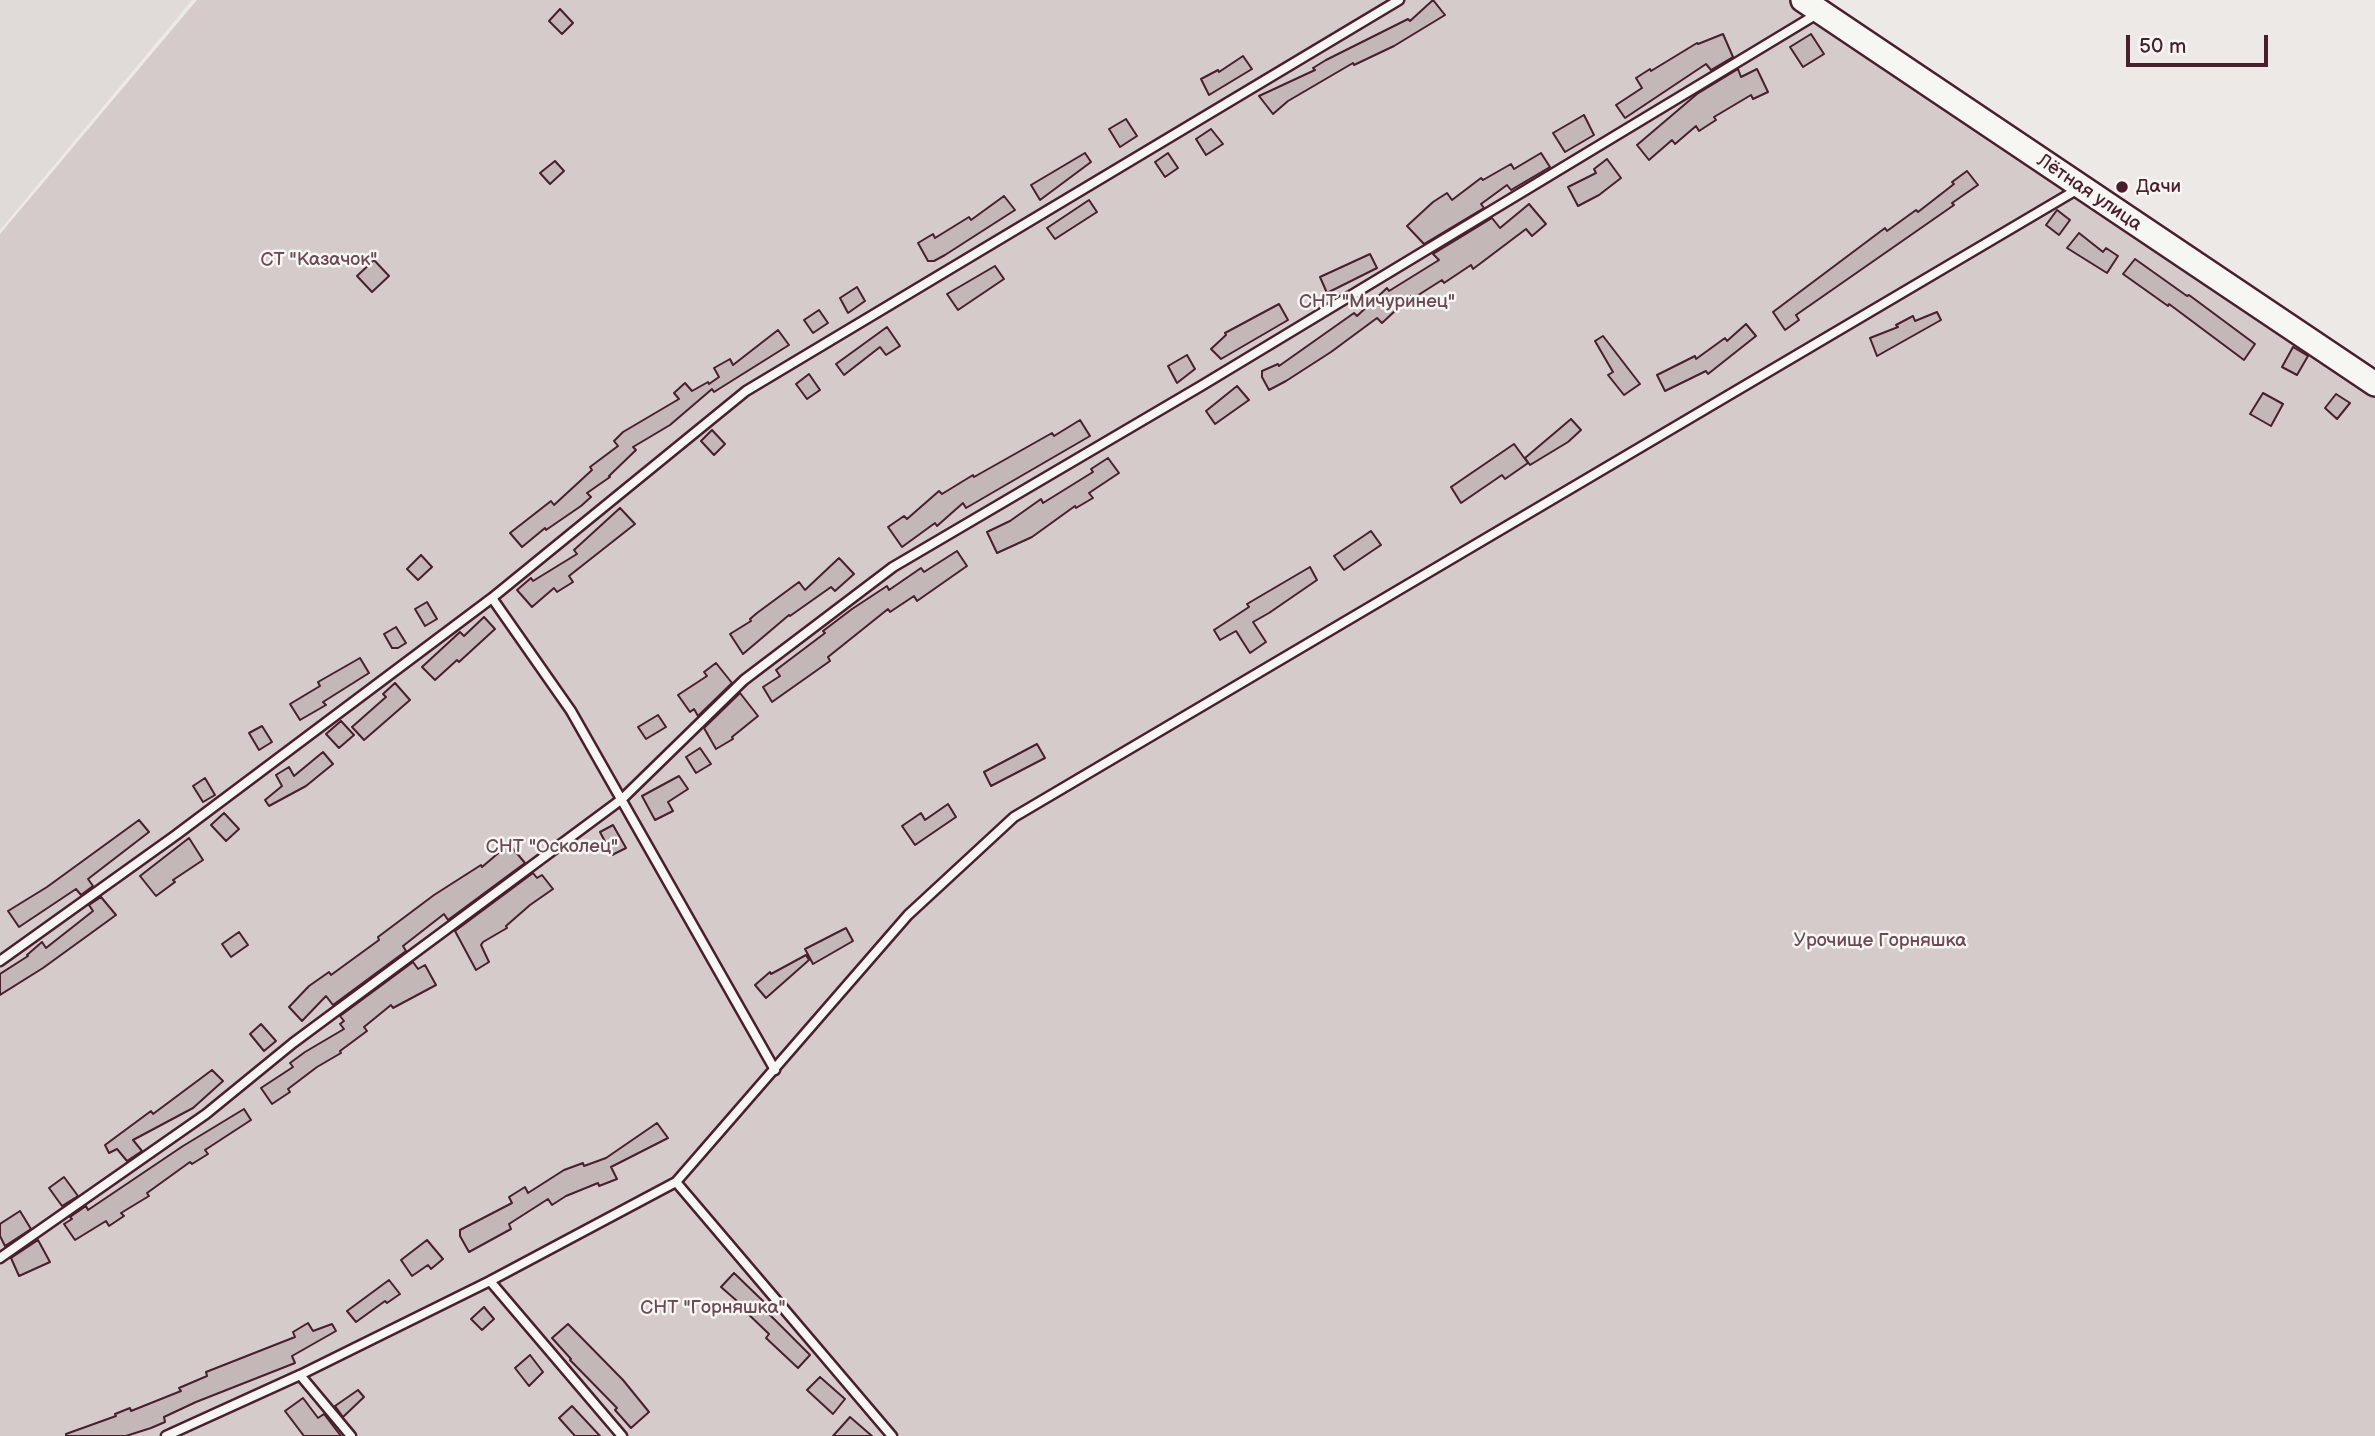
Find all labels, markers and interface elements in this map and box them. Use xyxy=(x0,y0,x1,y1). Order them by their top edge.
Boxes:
scale bar xyxy=(2130,21,2272,65)
text: 50 m xyxy=(2139,34,2186,59)
street label: Лётная улица xyxy=(2032,150,2146,236)
place label: Дачи xyxy=(2136,176,2181,198)
marker: Дачи xyxy=(2114,179,2130,195)
park label: СТ "Казачок" xyxy=(261,249,377,271)
park label: СНТ "Мичуринец" xyxy=(1299,291,1455,313)
park label: СНТ "Осколец" xyxy=(486,836,618,858)
park label: Урочище Горняшка xyxy=(1794,930,1966,952)
park label: СНТ "Горняшка" xyxy=(640,1297,786,1319)

